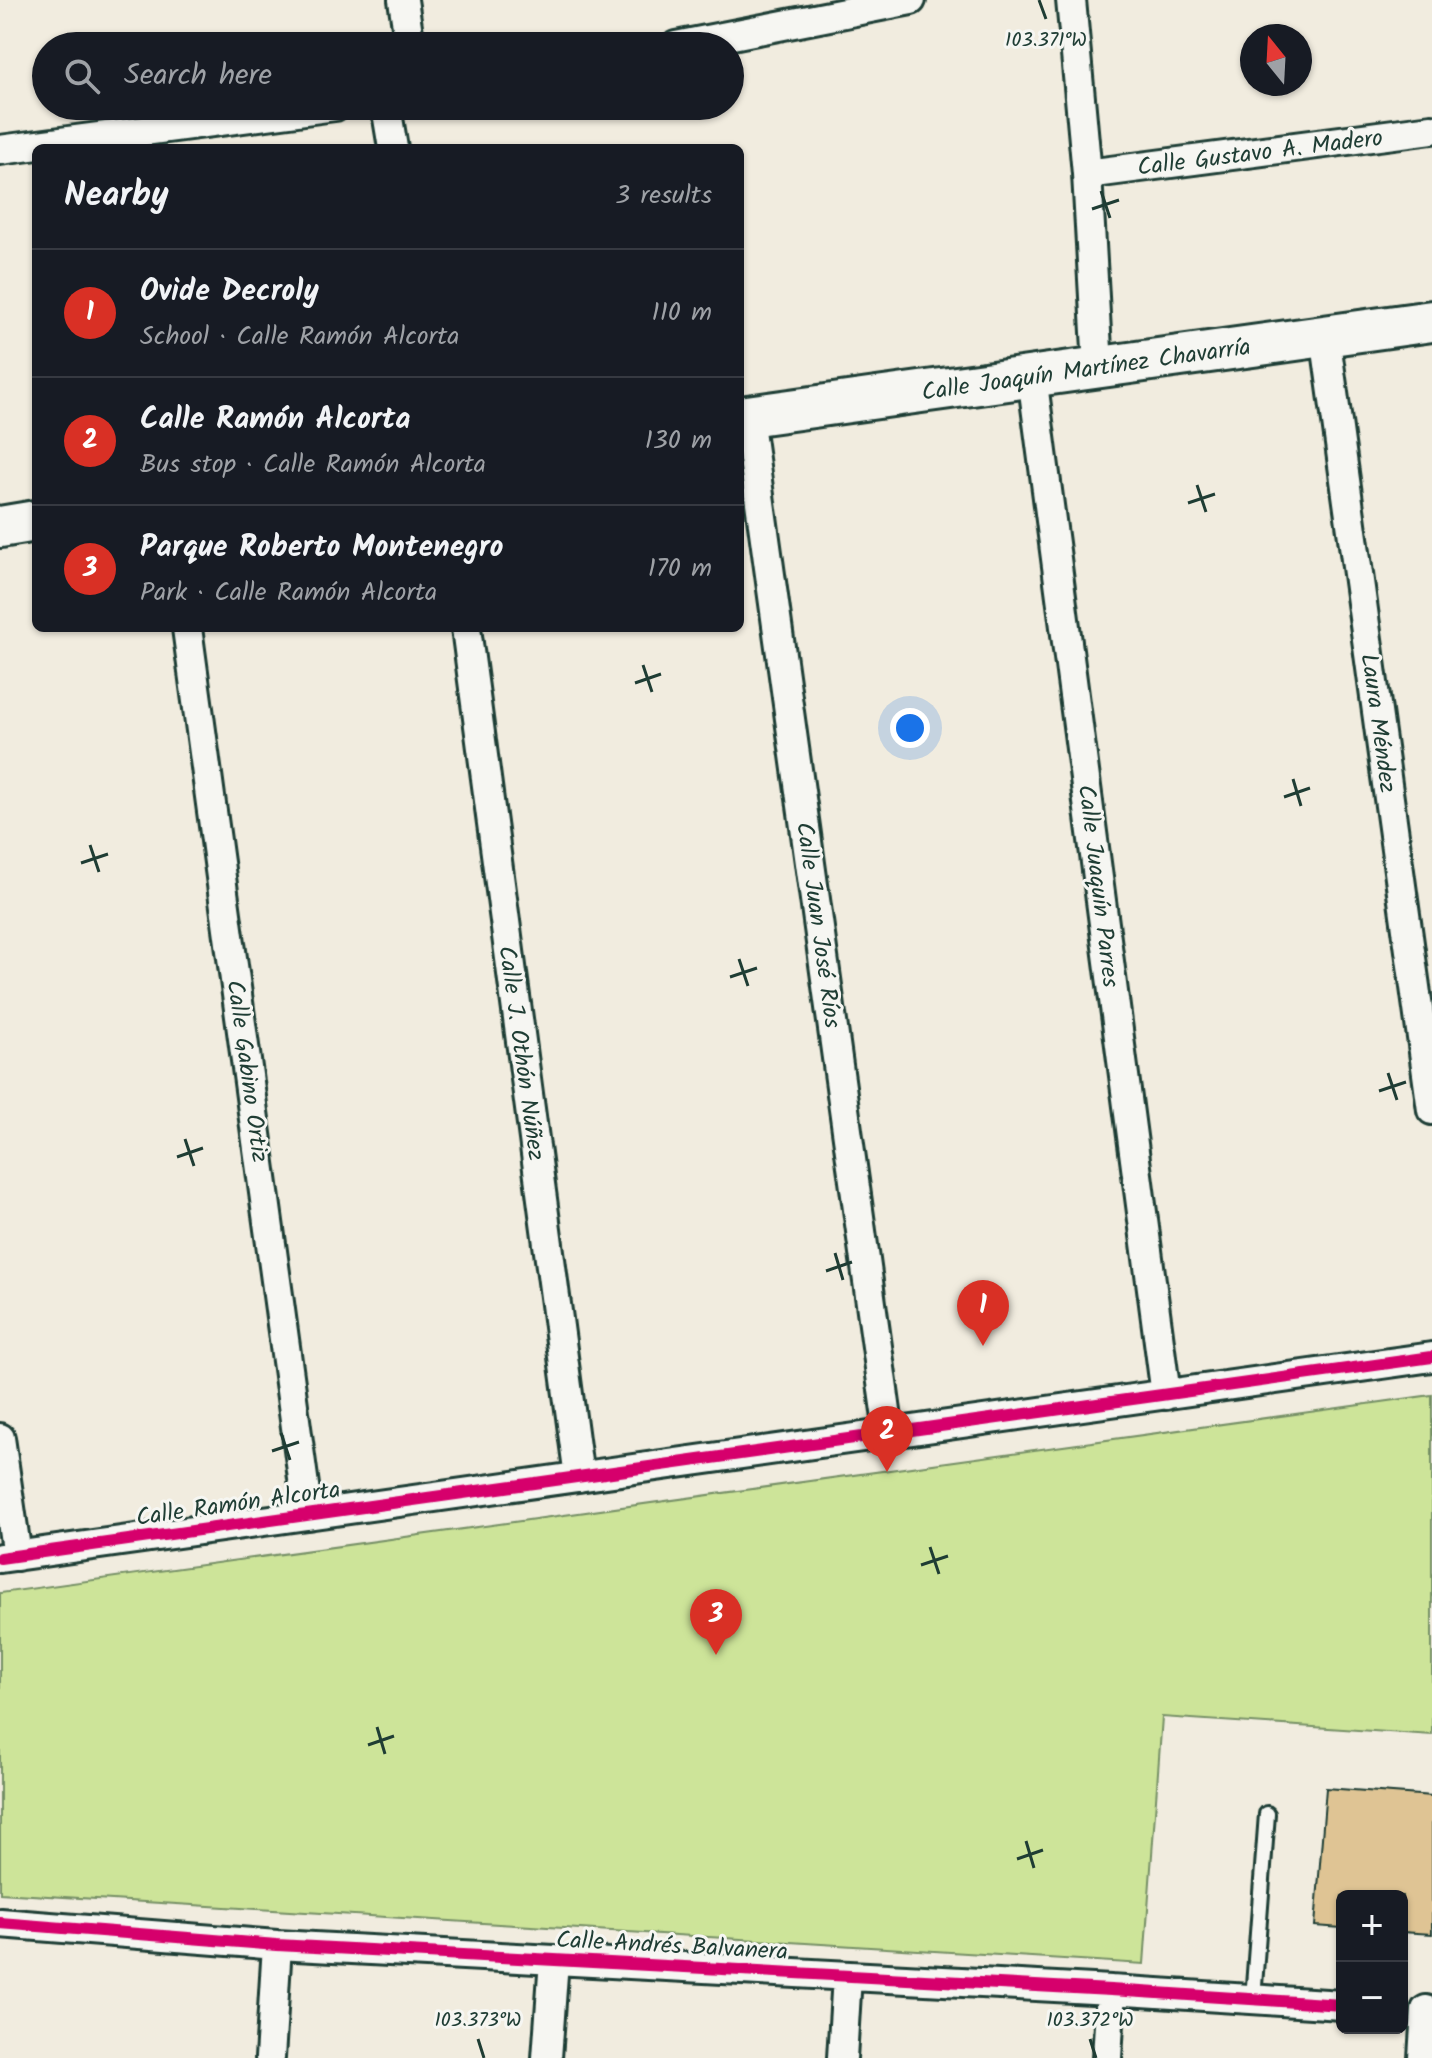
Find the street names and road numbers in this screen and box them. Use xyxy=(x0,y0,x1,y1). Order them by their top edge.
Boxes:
street label: Calle Gustavo A. Madero xyxy=(1135,119,1385,188)
street label: Calle Joaquín Martínez Chavarría xyxy=(919,328,1253,413)
street label: Laura Méndez xyxy=(1348,651,1407,795)
street label: Calle Juaquín Parres xyxy=(1066,783,1129,990)
street label: Calle Juan José Ríos xyxy=(784,820,851,1031)
street label: Calle J. Othón Núñez xyxy=(486,943,555,1163)
street label: Calle Gabino Ortiz xyxy=(214,978,279,1165)
street label: Calle Ramón Alcorta xyxy=(134,1471,343,1538)
street label: Calle Andrés Balvanera xyxy=(555,1921,789,1972)

